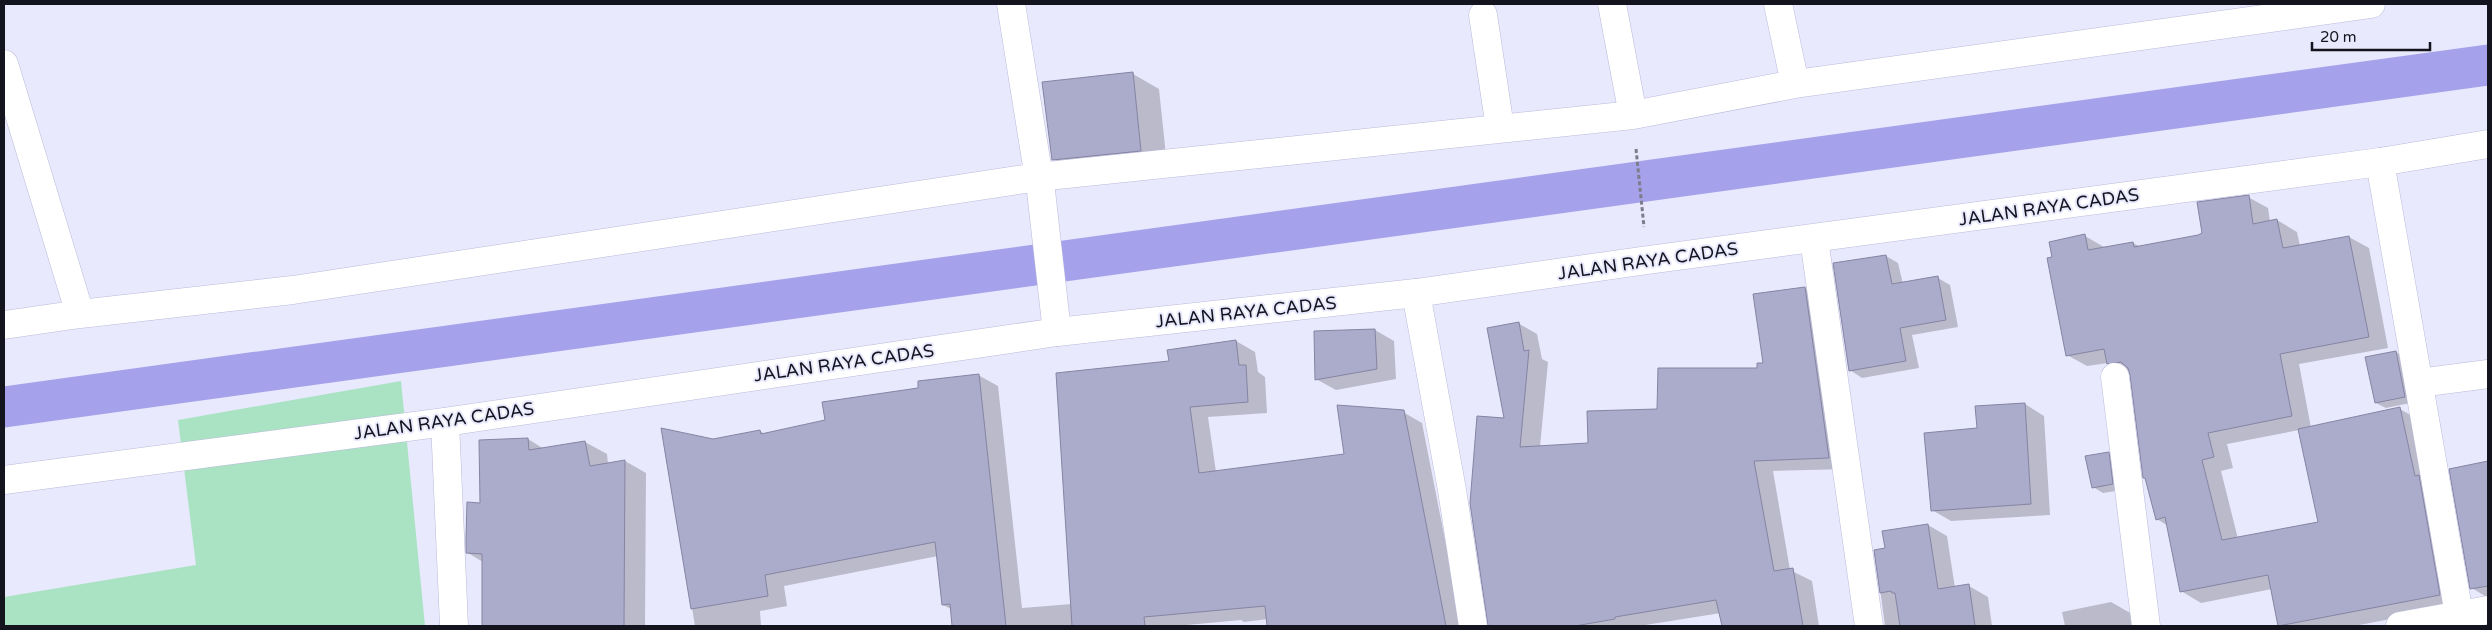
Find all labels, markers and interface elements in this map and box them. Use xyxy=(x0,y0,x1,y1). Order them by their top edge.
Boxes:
scale bar xyxy=(2312,20,2430,52)
text: 20 m xyxy=(2320,28,2357,46)
street label: JALAN RAYA CADAS xyxy=(1957,183,2141,231)
street label: JALAN RAYA CADAS xyxy=(1556,237,1740,285)
street label: JALAN RAYA CADAS xyxy=(1154,292,1338,332)
street label: JALAN RAYA CADAS xyxy=(752,339,936,387)
street label: JALAN RAYA CADAS xyxy=(352,397,536,445)

